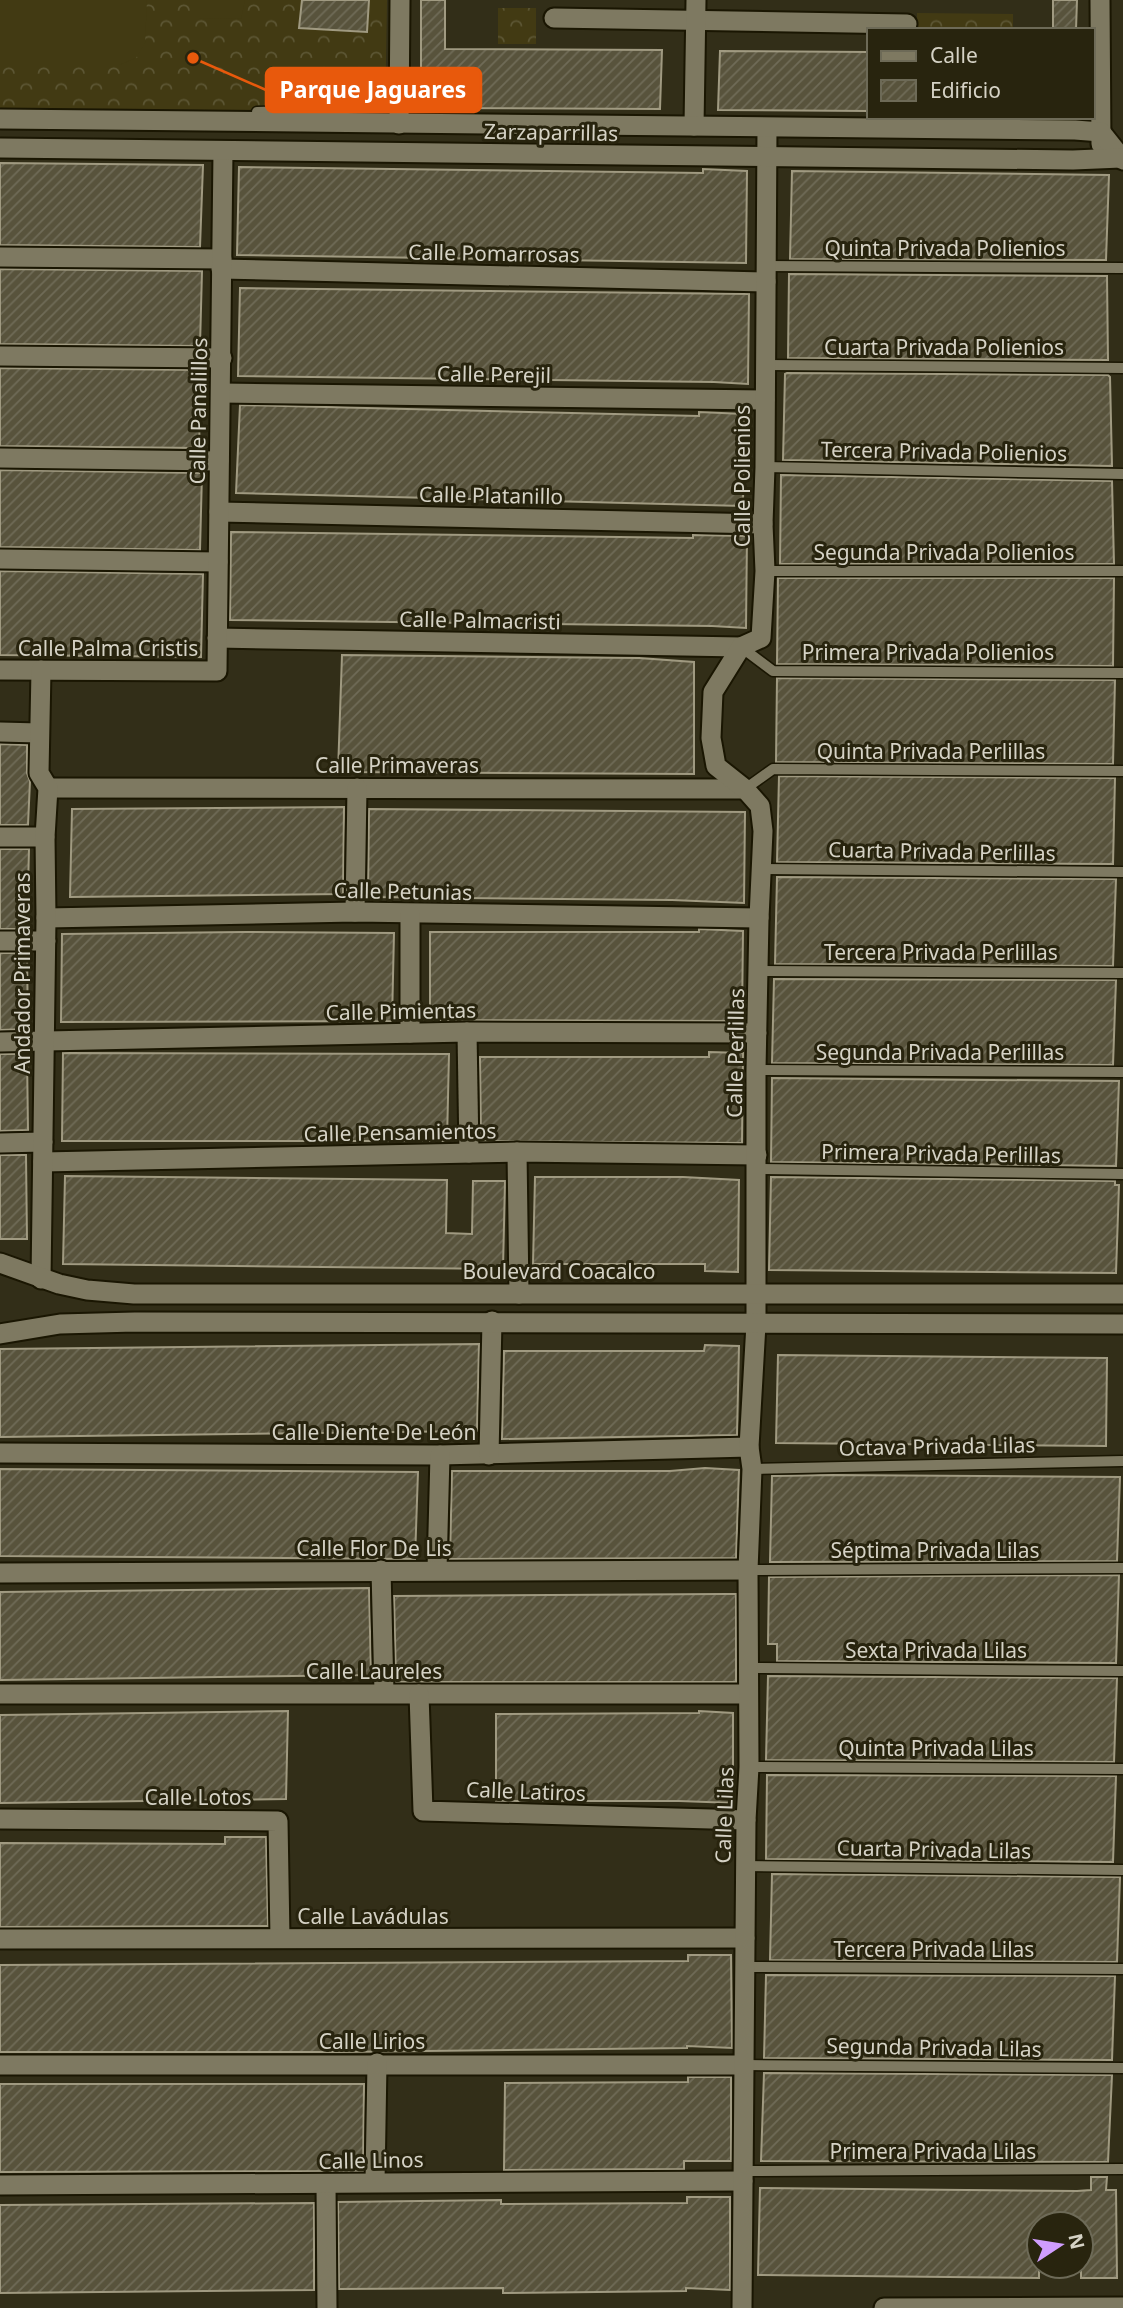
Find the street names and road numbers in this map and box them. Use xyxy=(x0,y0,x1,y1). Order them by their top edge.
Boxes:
street label: Zarzaparrillas xyxy=(484,117,618,147)
street label: Quinta Privada Polienios xyxy=(824,234,1066,262)
street label: Calle Pomarrosas xyxy=(408,238,580,268)
street label: Cuarta Privada Polienios xyxy=(824,333,1064,361)
street label: Calle Panalillos xyxy=(183,337,213,485)
street label: Calle Perejil xyxy=(437,359,551,389)
street label: Calle Polienios xyxy=(728,405,756,547)
street label: Tercera Privada Polienios xyxy=(821,435,1067,467)
street label: Calle Platanillo xyxy=(419,480,563,510)
street label: Segunda Privada Polienios xyxy=(813,538,1075,566)
street label: Calle Palmacristi xyxy=(399,605,561,635)
street label: Calle Palma Cristis xyxy=(18,634,198,662)
street label: Primera Privada Polienios xyxy=(802,638,1054,666)
street label: Quinta Privada Perlillas xyxy=(817,737,1045,765)
street label: Calle Primaveras xyxy=(315,751,479,779)
street label: Cuarta Privada Perlillas xyxy=(828,835,1056,867)
street label: Andador Primaveras xyxy=(8,872,36,1074)
street label: Calle Petunias xyxy=(333,876,473,906)
street label: Tercera Privada Perlillas xyxy=(824,938,1058,966)
street label: Calle Perlillas xyxy=(720,988,750,1118)
street label: Calle Pimientas xyxy=(325,996,477,1026)
street label: Segunda Privada Perlillas xyxy=(816,1038,1064,1066)
street label: Calle Pensamientos xyxy=(303,1116,497,1148)
street label: Primera Privada Perlillas xyxy=(821,1137,1061,1169)
street label: Boulevard Coacalco xyxy=(462,1257,656,1285)
street label: Calle Diente De León xyxy=(272,1418,476,1446)
street label: Octava Privada Lilas xyxy=(838,1430,1036,1462)
street label: Calle Flor De Lis xyxy=(296,1534,452,1562)
street label: Séptima Privada Lilas xyxy=(830,1536,1040,1564)
street label: Sexta Privada Lilas xyxy=(845,1636,1027,1664)
street label: Calle Laureles xyxy=(306,1657,442,1685)
street label: Quinta Privada Lilas xyxy=(838,1734,1034,1762)
street label: Calle Lilas xyxy=(708,1766,740,1864)
street label: Calle Latiros xyxy=(466,1775,586,1807)
street label: Calle Lotos xyxy=(144,1783,252,1811)
street label: Cuarta Privada Lilas xyxy=(836,1833,1032,1865)
street label: Calle Lavádulas xyxy=(297,1902,449,1930)
street label: Tercera Privada Lilas xyxy=(834,1935,1034,1963)
street label: Calle Lirios xyxy=(319,2027,425,2055)
street label: Segunda Privada Lilas xyxy=(826,2031,1042,2063)
street label: Primera Privada Lilas xyxy=(830,2137,1036,2165)
street label: Calle Linos xyxy=(318,2145,424,2175)

